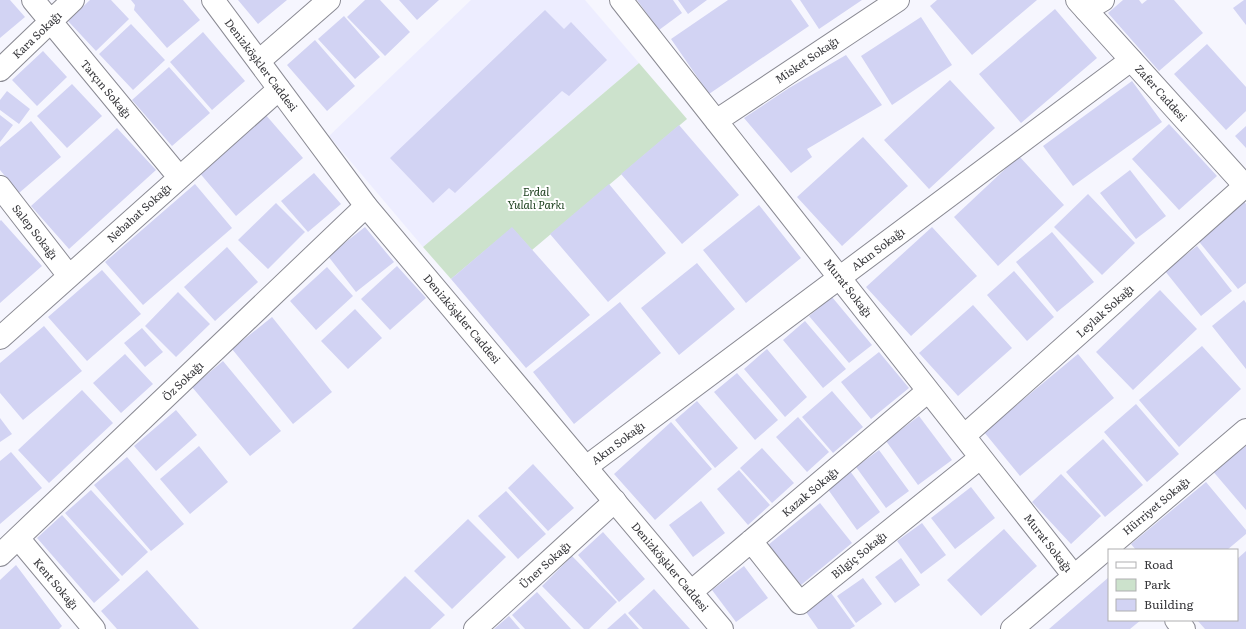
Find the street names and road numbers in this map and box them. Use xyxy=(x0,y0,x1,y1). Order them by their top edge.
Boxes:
street label: Kara Sokağı xyxy=(8,7,65,62)
street label: Denizköşkler Caddesi xyxy=(222,15,302,114)
street label: Misket Sokağı xyxy=(771,32,842,86)
street label: Tarçın Sokağı xyxy=(77,56,136,121)
street label: Zafer Caddesi xyxy=(1132,61,1192,124)
street label: Nebahat Sokağı xyxy=(103,179,174,245)
street label: Salep Sokağı xyxy=(9,201,63,263)
street label: Akın Sokağı xyxy=(847,223,908,274)
street label: Murat Sokağı xyxy=(821,255,877,320)
street label: Denizköşkler Caddesi xyxy=(421,270,505,367)
street label: Leylak Sokağı xyxy=(1072,280,1137,340)
street label: Öz Sokağı xyxy=(158,357,207,404)
street label: Akın Sokağı xyxy=(587,417,648,468)
street label: Kazak Sokağı xyxy=(778,463,841,520)
street label: Hürriyet Sokağı xyxy=(1118,472,1193,538)
street label: Murat Sokağı xyxy=(1021,510,1077,575)
street label: Denizköşkler Caddesi xyxy=(629,518,713,615)
street label: Bilgiç Sokağı xyxy=(827,527,890,582)
street label: Üner Sokağı xyxy=(515,537,574,592)
street label: Kent Sokağı xyxy=(31,554,83,613)

